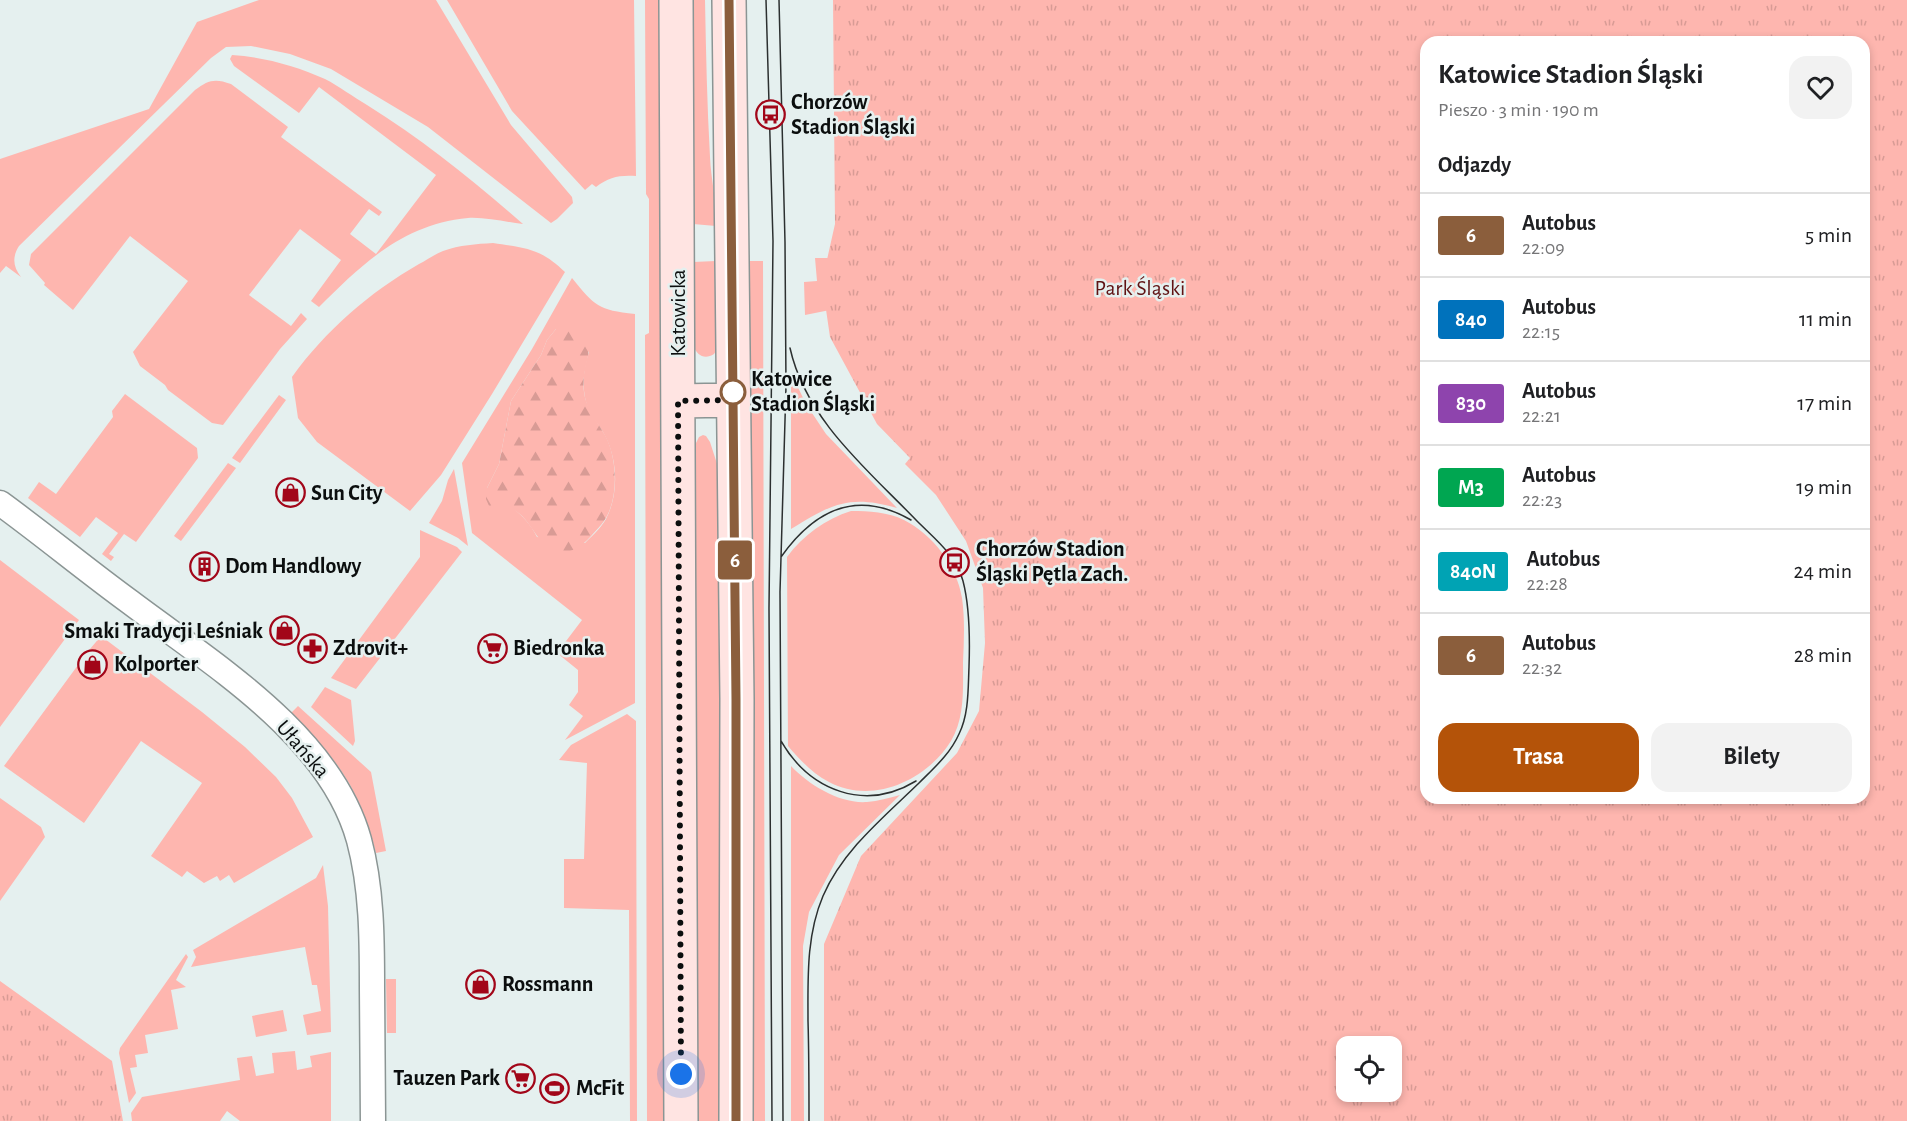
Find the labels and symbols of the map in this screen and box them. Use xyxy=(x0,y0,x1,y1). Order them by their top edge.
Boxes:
place label: Chorzów Stadion Śląski xyxy=(791,91,915,138)
bus stop icon: Chorzów Stadion Śląski xyxy=(754,99,786,131)
street label: Katowicka xyxy=(667,269,689,357)
park label: Park Śląski xyxy=(1095,275,1185,299)
place label: Katowice Stadion Śląski xyxy=(751,368,875,415)
marker: Katowice Stadion Śląski xyxy=(720,379,746,405)
shop icon: Sun City xyxy=(274,477,306,509)
place label: Sun City xyxy=(311,482,383,505)
place label: Chorzów Stadion Śląski Pętla Zach. xyxy=(976,538,1128,585)
line badge: 6 xyxy=(716,540,754,580)
bus stop icon: Chorzów Stadion Śląski Pętla Zach. xyxy=(939,546,971,578)
building icon: Dom Handlowy xyxy=(188,550,220,582)
place label: Dom Handlowy xyxy=(225,555,362,578)
shop icon: Smaki Tradycji Leśniak xyxy=(268,615,300,647)
place label: Smaki Tradycji Leśniak xyxy=(64,620,263,643)
pharmacy icon: Zdrovit+ xyxy=(296,632,328,664)
supermarket icon: Biedronka xyxy=(476,632,508,664)
place label: Zdrovit+ xyxy=(333,637,409,659)
place label: Biedronka xyxy=(513,637,605,659)
shop icon: Kolporter xyxy=(77,648,109,680)
place label: Kolporter xyxy=(114,653,198,675)
street label: Ułańska xyxy=(272,716,334,782)
shop icon: Rossmann xyxy=(465,968,497,1000)
place label: Rossmann xyxy=(502,973,593,995)
your location xyxy=(666,1059,696,1089)
supermarket icon: Tauzen Park xyxy=(505,1062,537,1094)
place label: Tauzen Park xyxy=(393,1067,500,1089)
sports icon: McFit xyxy=(539,1072,571,1104)
place label: McFit xyxy=(576,1077,625,1099)

